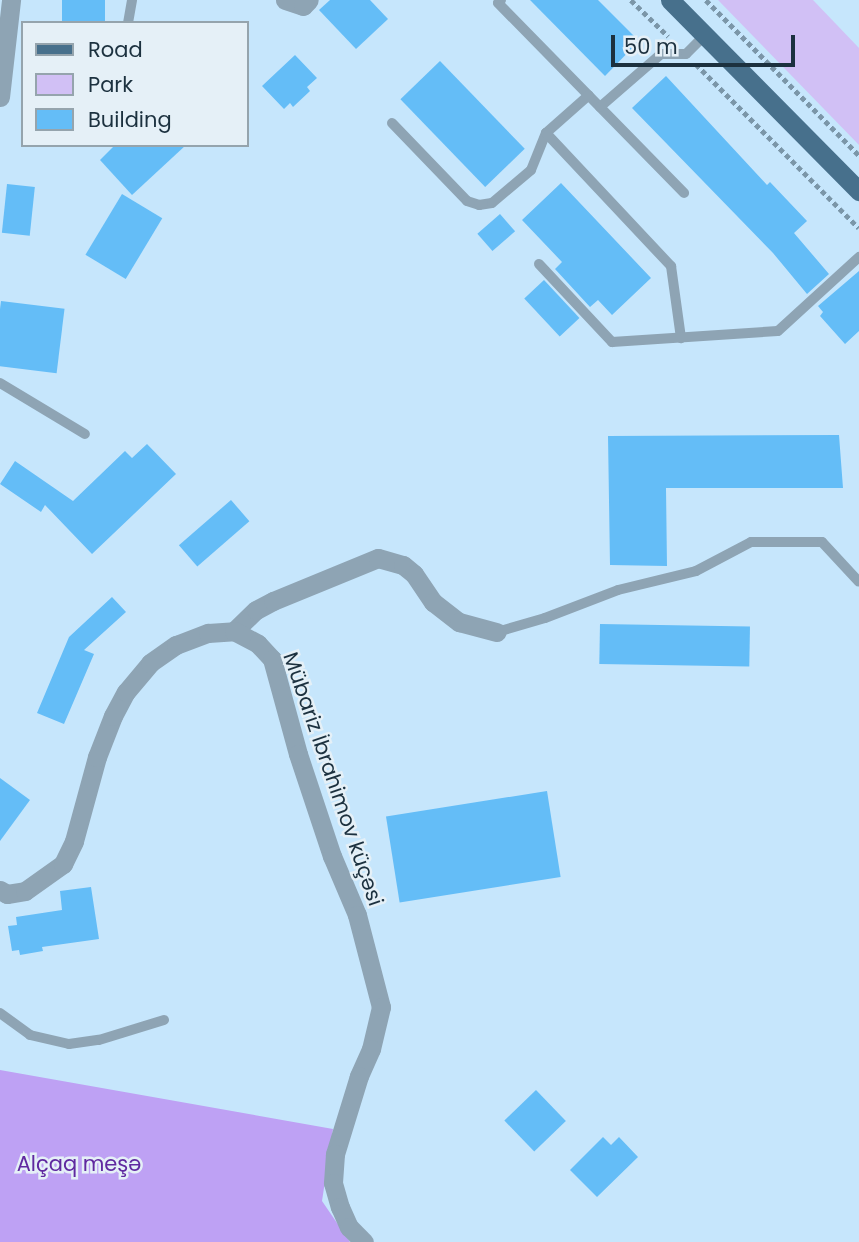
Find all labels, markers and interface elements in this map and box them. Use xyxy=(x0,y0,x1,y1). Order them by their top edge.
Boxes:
legend xyxy=(21,21,248,147)
scale bar xyxy=(614,21,798,65)
text: 50 m xyxy=(624,32,678,61)
text: Road xyxy=(88,35,143,64)
text: Park xyxy=(88,70,133,99)
text: Building xyxy=(88,105,172,134)
street label: Mübariz İbrahimov küçəsi xyxy=(278,649,388,909)
park label: Alçaq meşə xyxy=(17,1151,141,1177)

